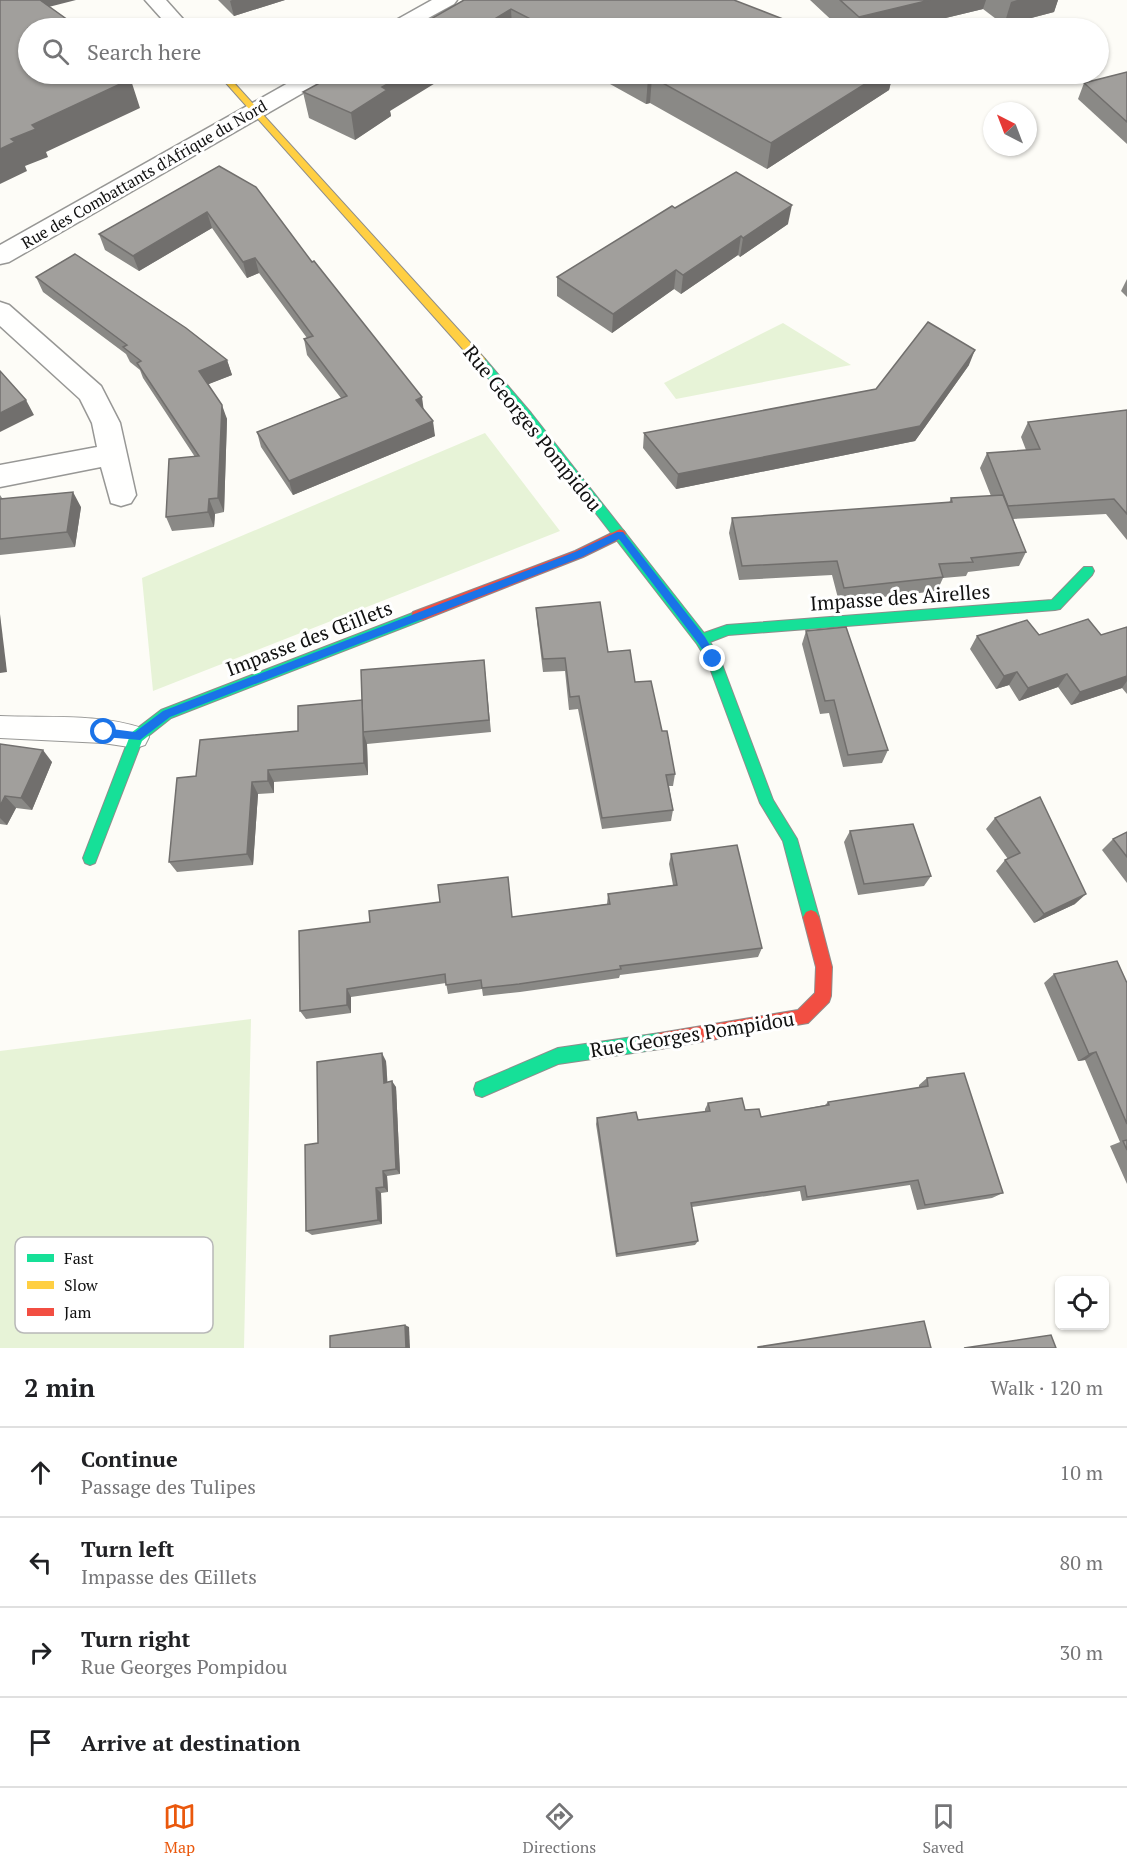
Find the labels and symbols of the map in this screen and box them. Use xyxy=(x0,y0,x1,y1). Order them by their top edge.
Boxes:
street label: Rue des Combattants d'Afrique du Nord xyxy=(17,94,271,253)
north arrow xyxy=(983,102,1037,156)
street label: Rue Georges Pompidou xyxy=(458,339,608,517)
street label: Impasse des Airelles xyxy=(809,577,991,617)
street label: Impasse des Œillets xyxy=(222,594,396,682)
route end xyxy=(699,645,725,671)
route start xyxy=(90,718,116,744)
street label: Rue Georges Pompidou xyxy=(588,1005,796,1063)
legend xyxy=(15,1237,213,1333)
text: Fast xyxy=(64,1247,94,1269)
text: Slow xyxy=(64,1274,98,1296)
text: Jam xyxy=(64,1301,92,1323)

